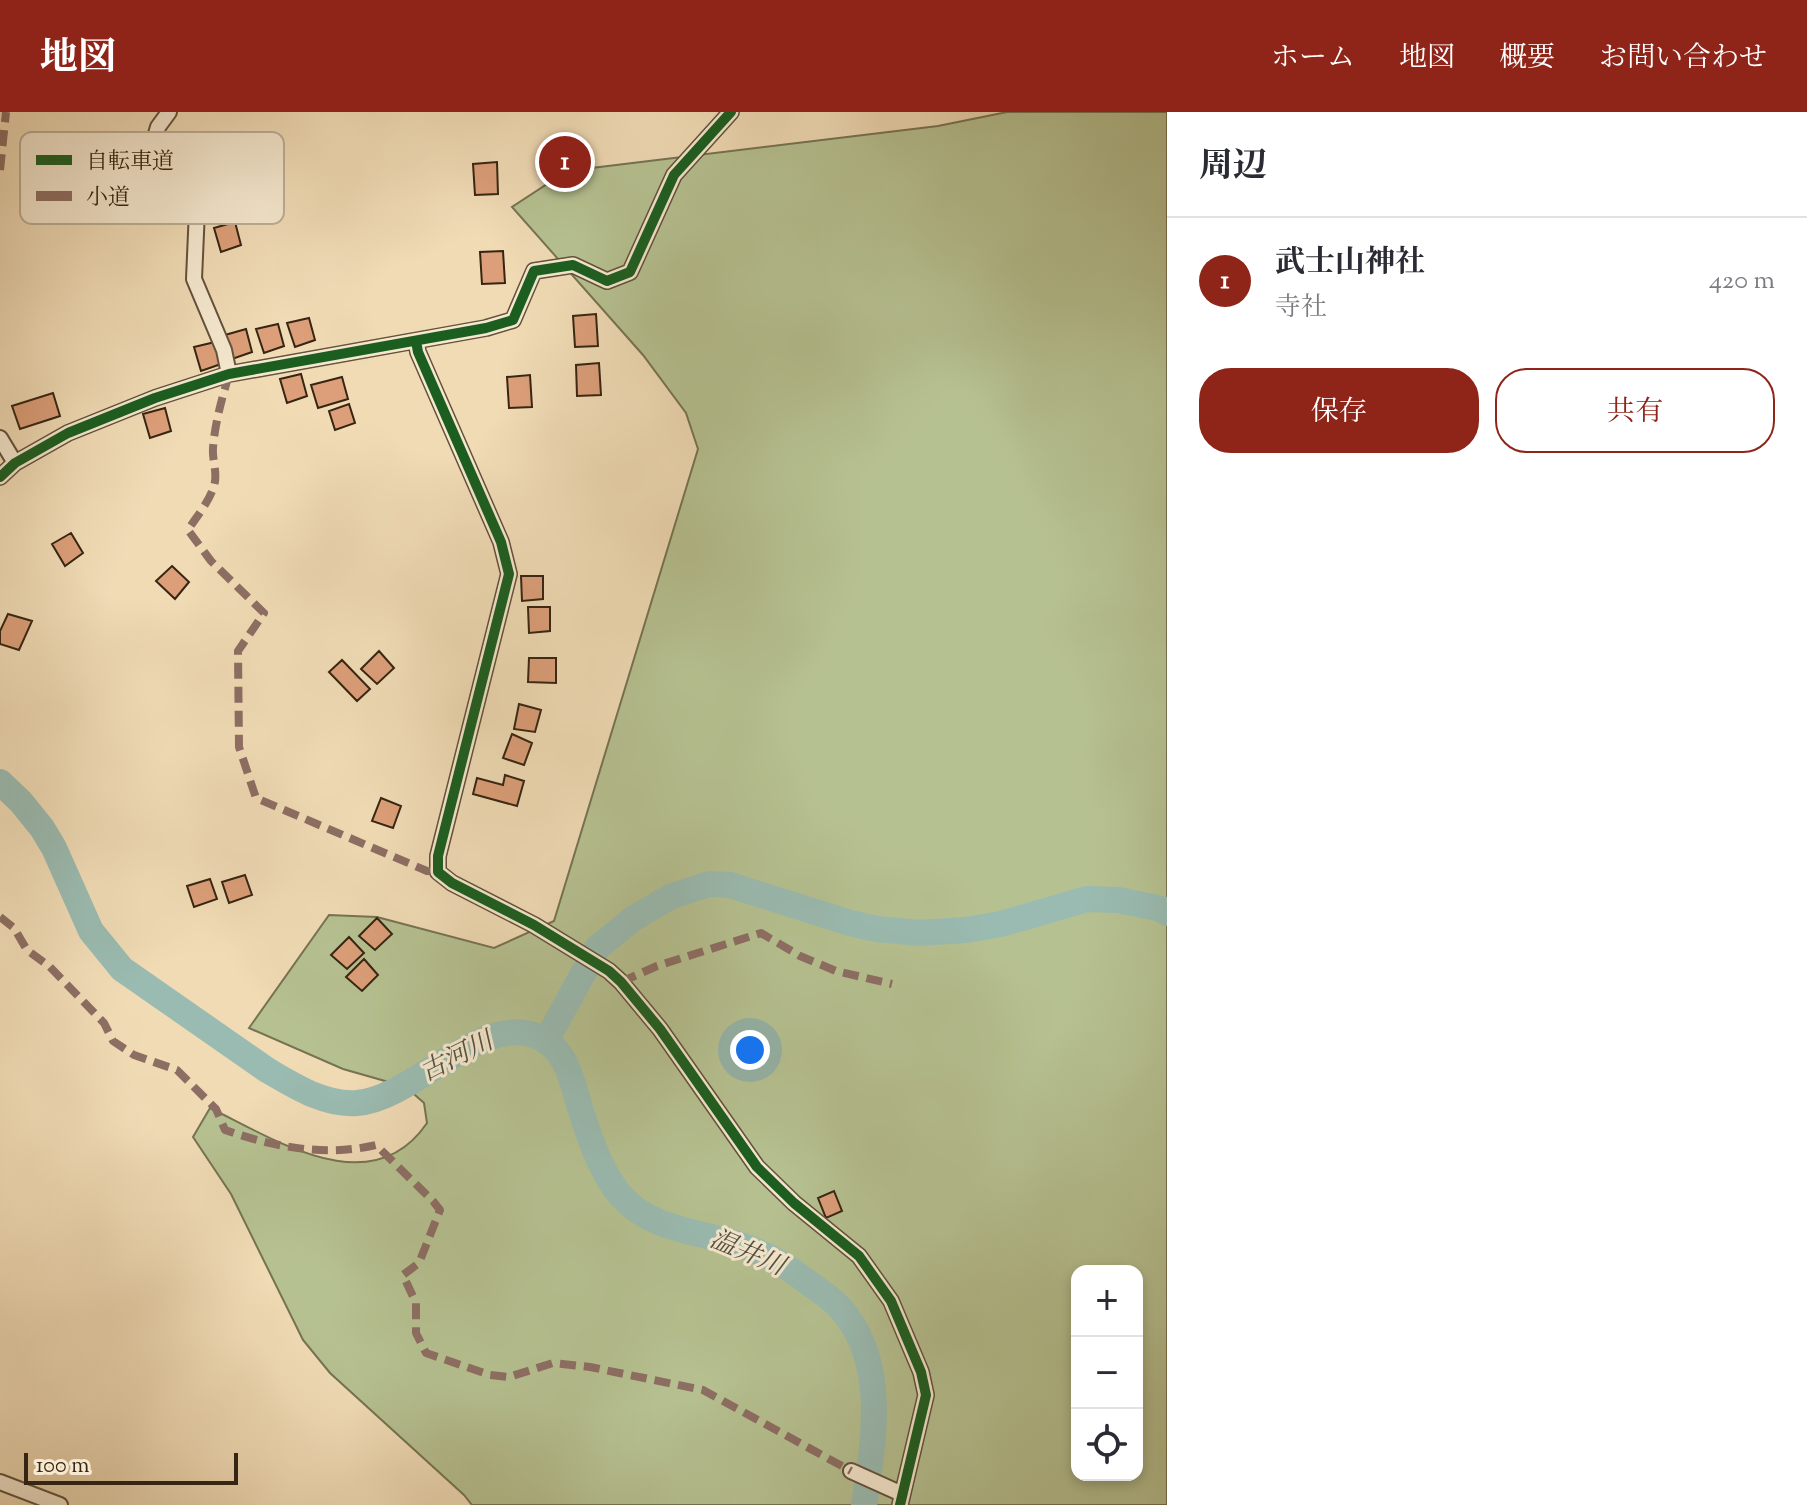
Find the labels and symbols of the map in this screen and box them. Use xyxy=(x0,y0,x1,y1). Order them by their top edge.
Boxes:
legend xyxy=(20,132,284,224)
pin: 1 xyxy=(539,132,591,192)
text: 自転車道 xyxy=(86,147,174,179)
text: 小道 xyxy=(86,183,130,215)
water label: 古河川 xyxy=(414,1022,503,1092)
your location xyxy=(730,1030,770,1070)
water label: 温井川 xyxy=(704,1222,793,1287)
scale bar xyxy=(24,1449,238,1485)

